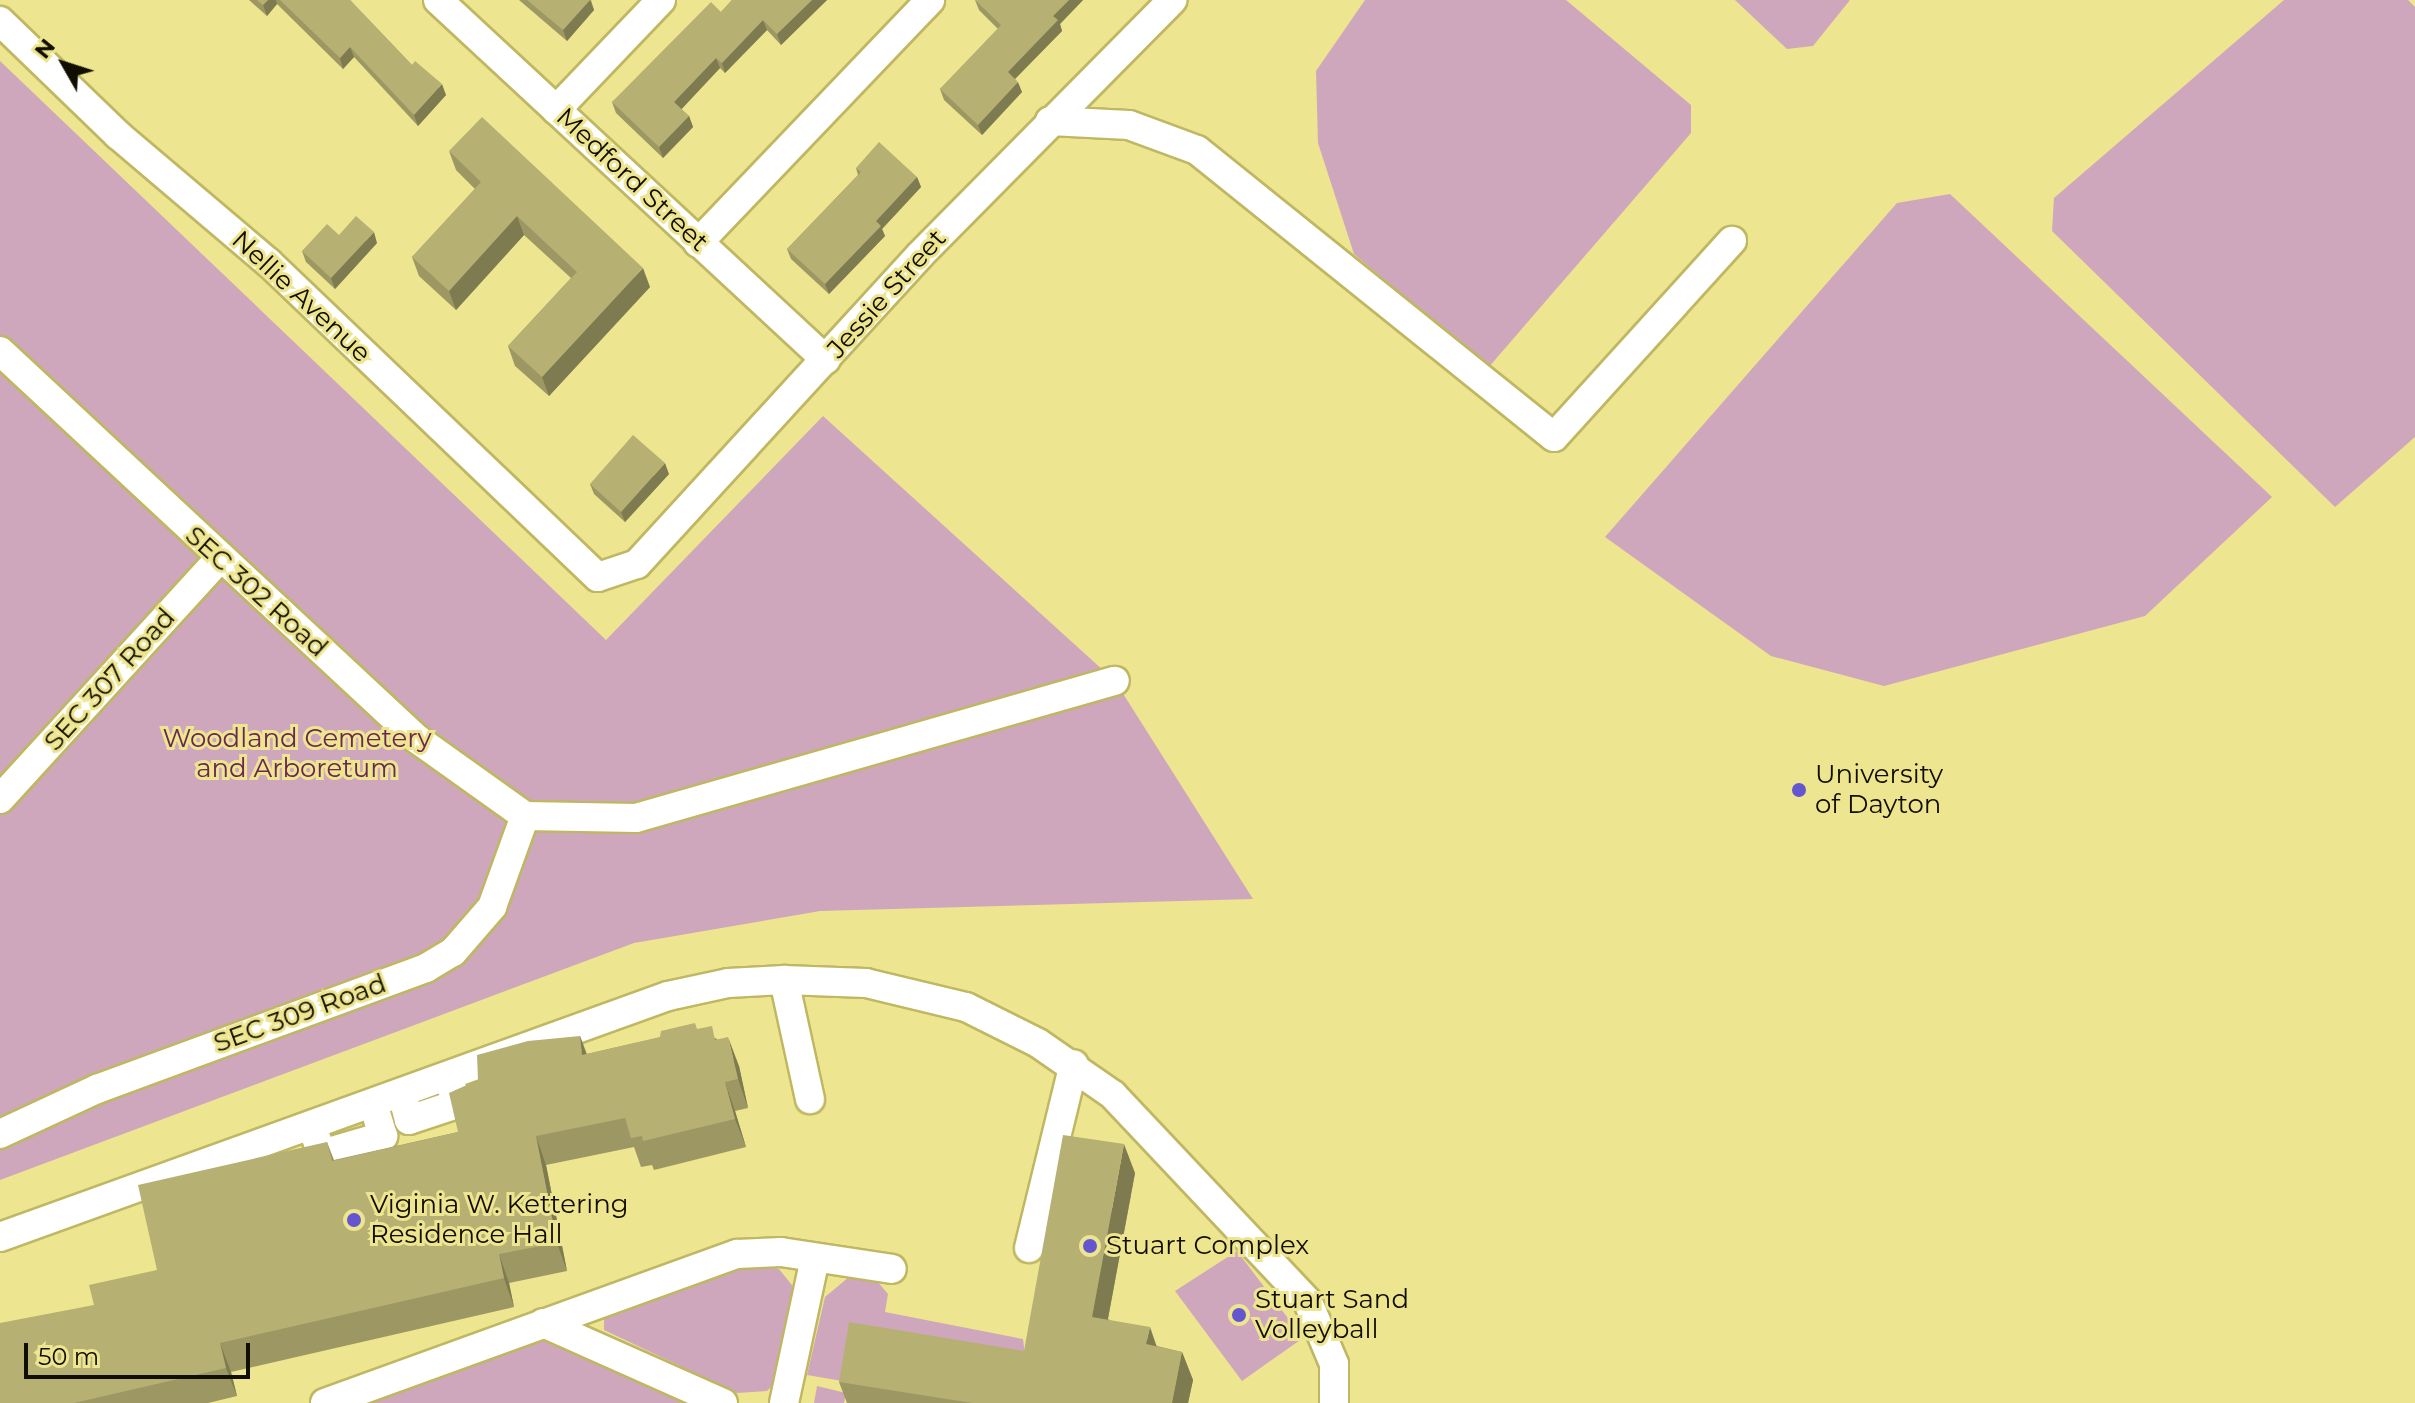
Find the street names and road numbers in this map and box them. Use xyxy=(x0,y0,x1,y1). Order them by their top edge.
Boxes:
street label: Medford Street xyxy=(550,102,714,258)
street label: Jessie Street xyxy=(821,223,953,365)
street label: Nellie Avenue xyxy=(225,225,377,369)
street label: SEC 302 Road xyxy=(179,520,333,664)
street label: SEC 307 Road xyxy=(38,603,182,757)
street label: SEC 309 Road xyxy=(210,968,390,1060)

